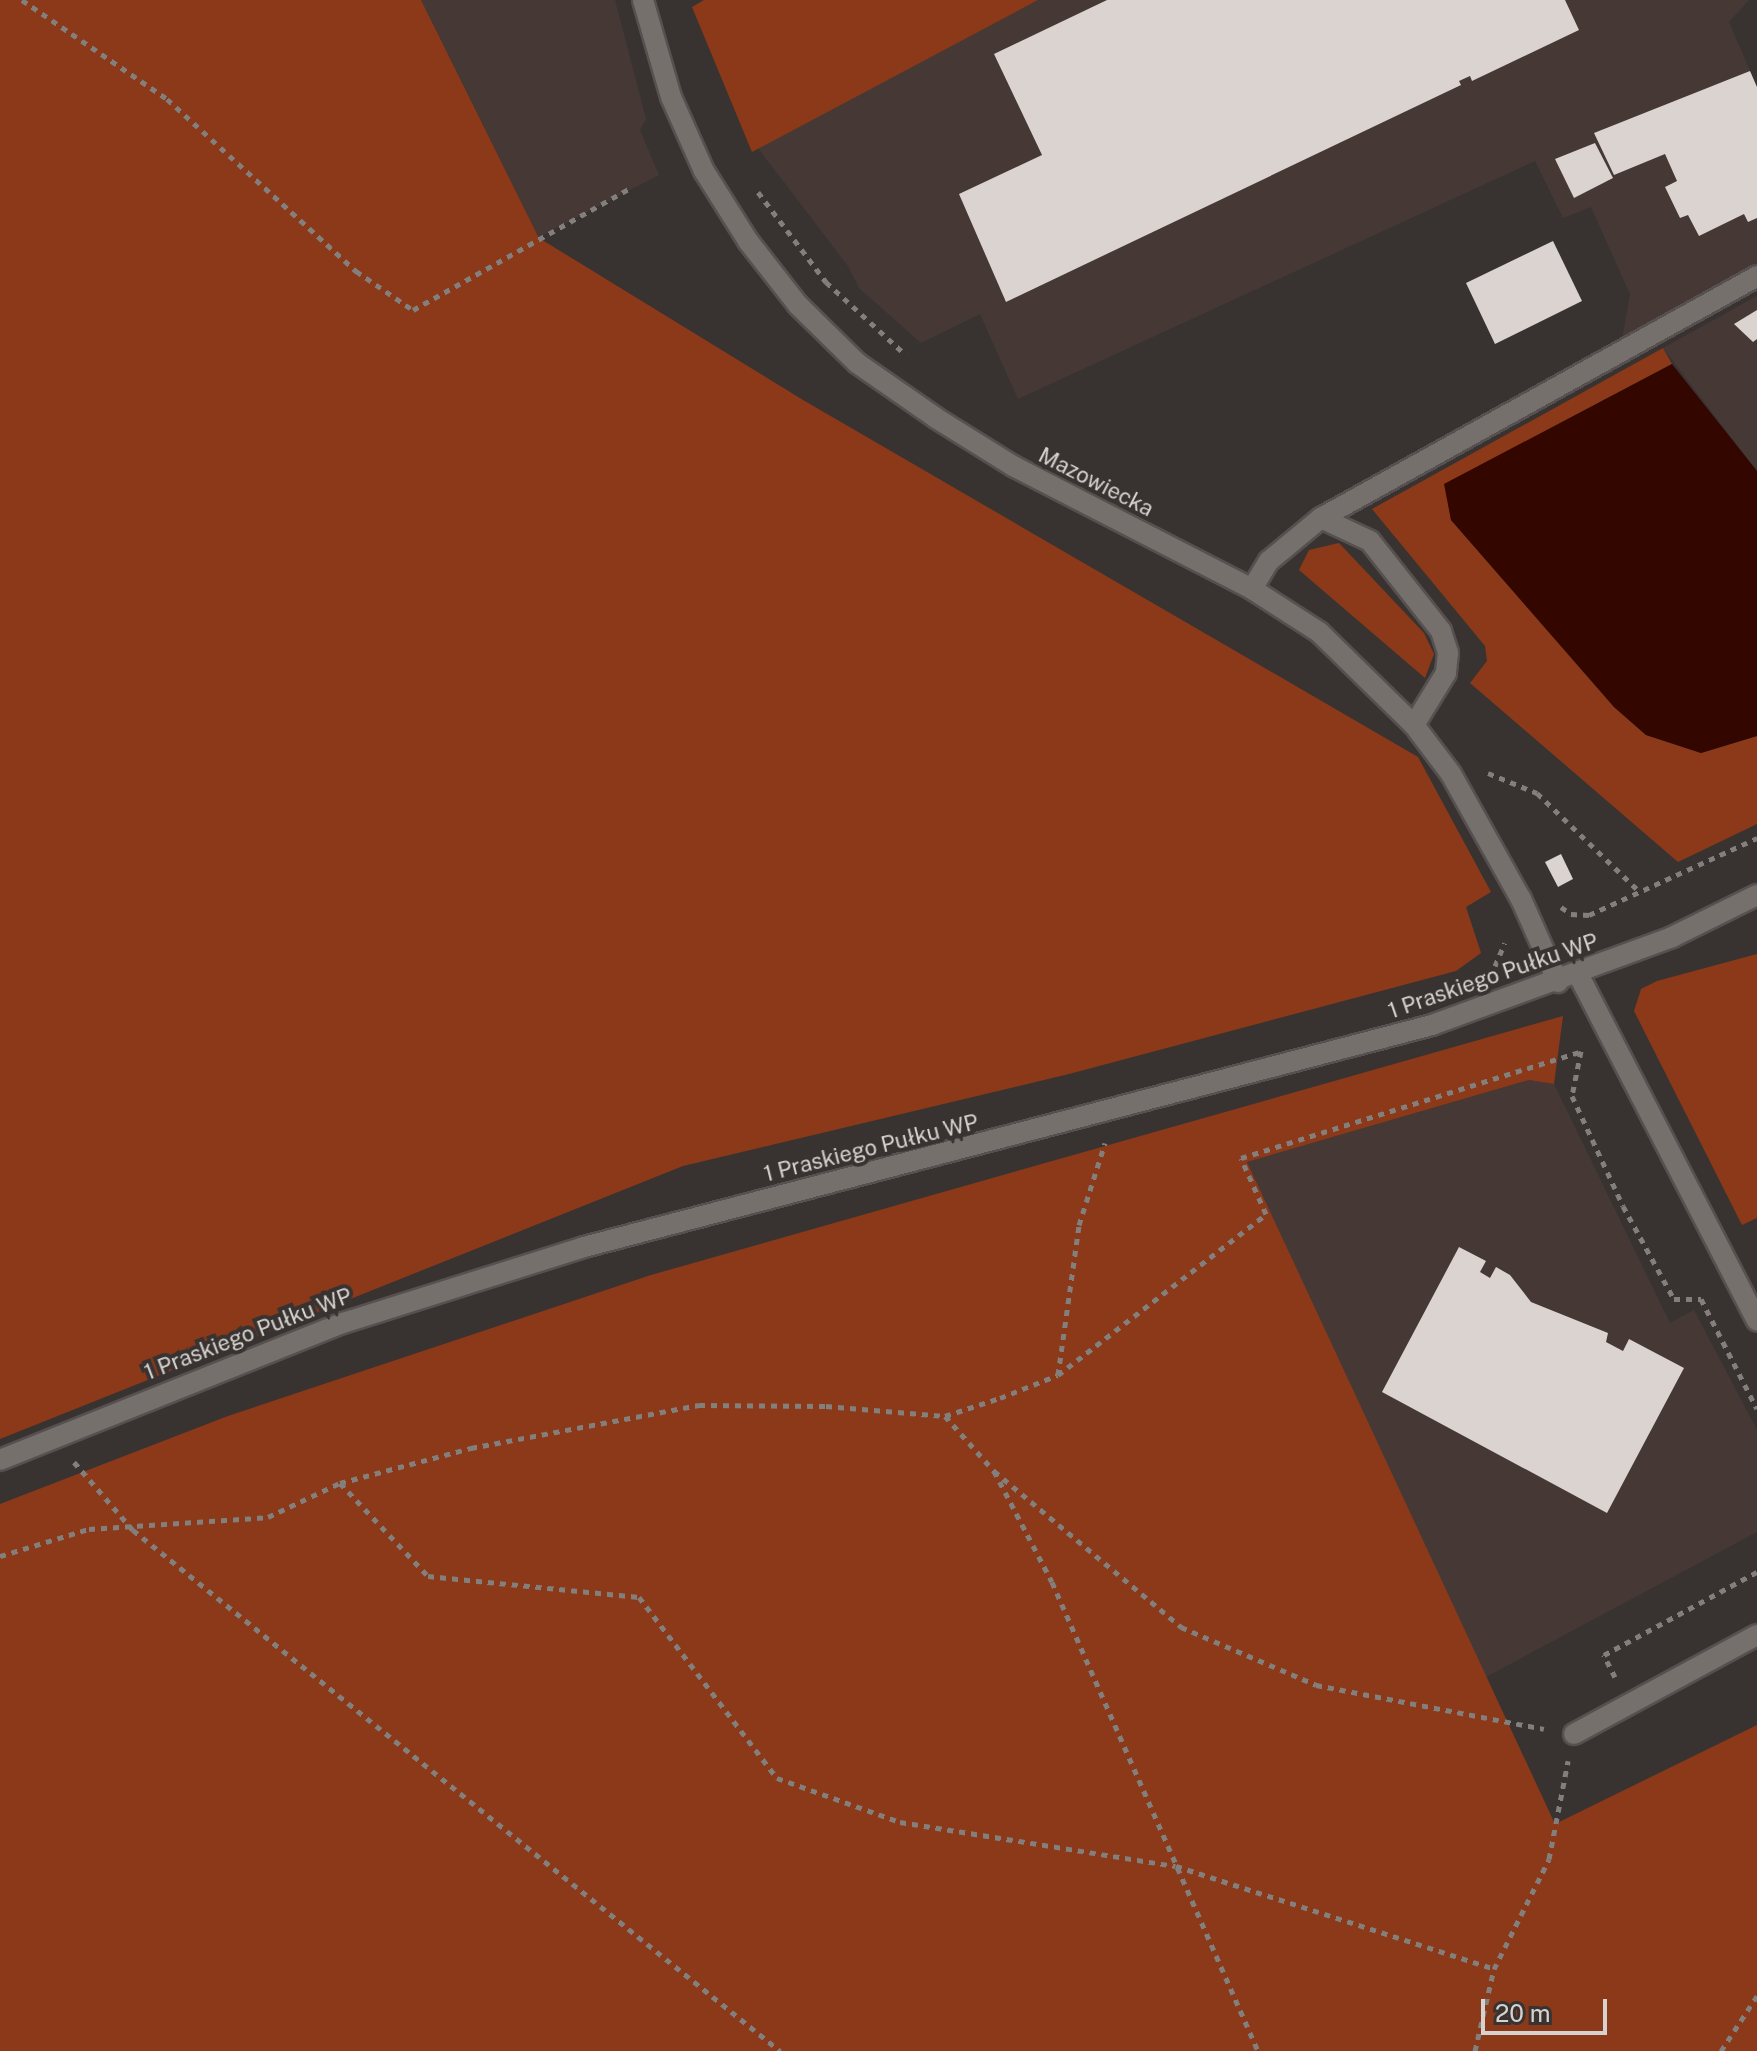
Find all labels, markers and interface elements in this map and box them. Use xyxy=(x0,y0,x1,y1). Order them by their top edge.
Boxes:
street label: Mazowiecka xyxy=(1034,442,1158,522)
street label: 1 Praskiego Pułku WP xyxy=(1384,928,1602,1024)
street label: 1 Praskiego Pułku WP xyxy=(761,1108,981,1188)
street label: 1 Praskiego Pułku WP xyxy=(140,1282,356,1386)
scale bar xyxy=(1485,1983,1611,2033)
text: 20 m xyxy=(1495,1999,1551,2027)

